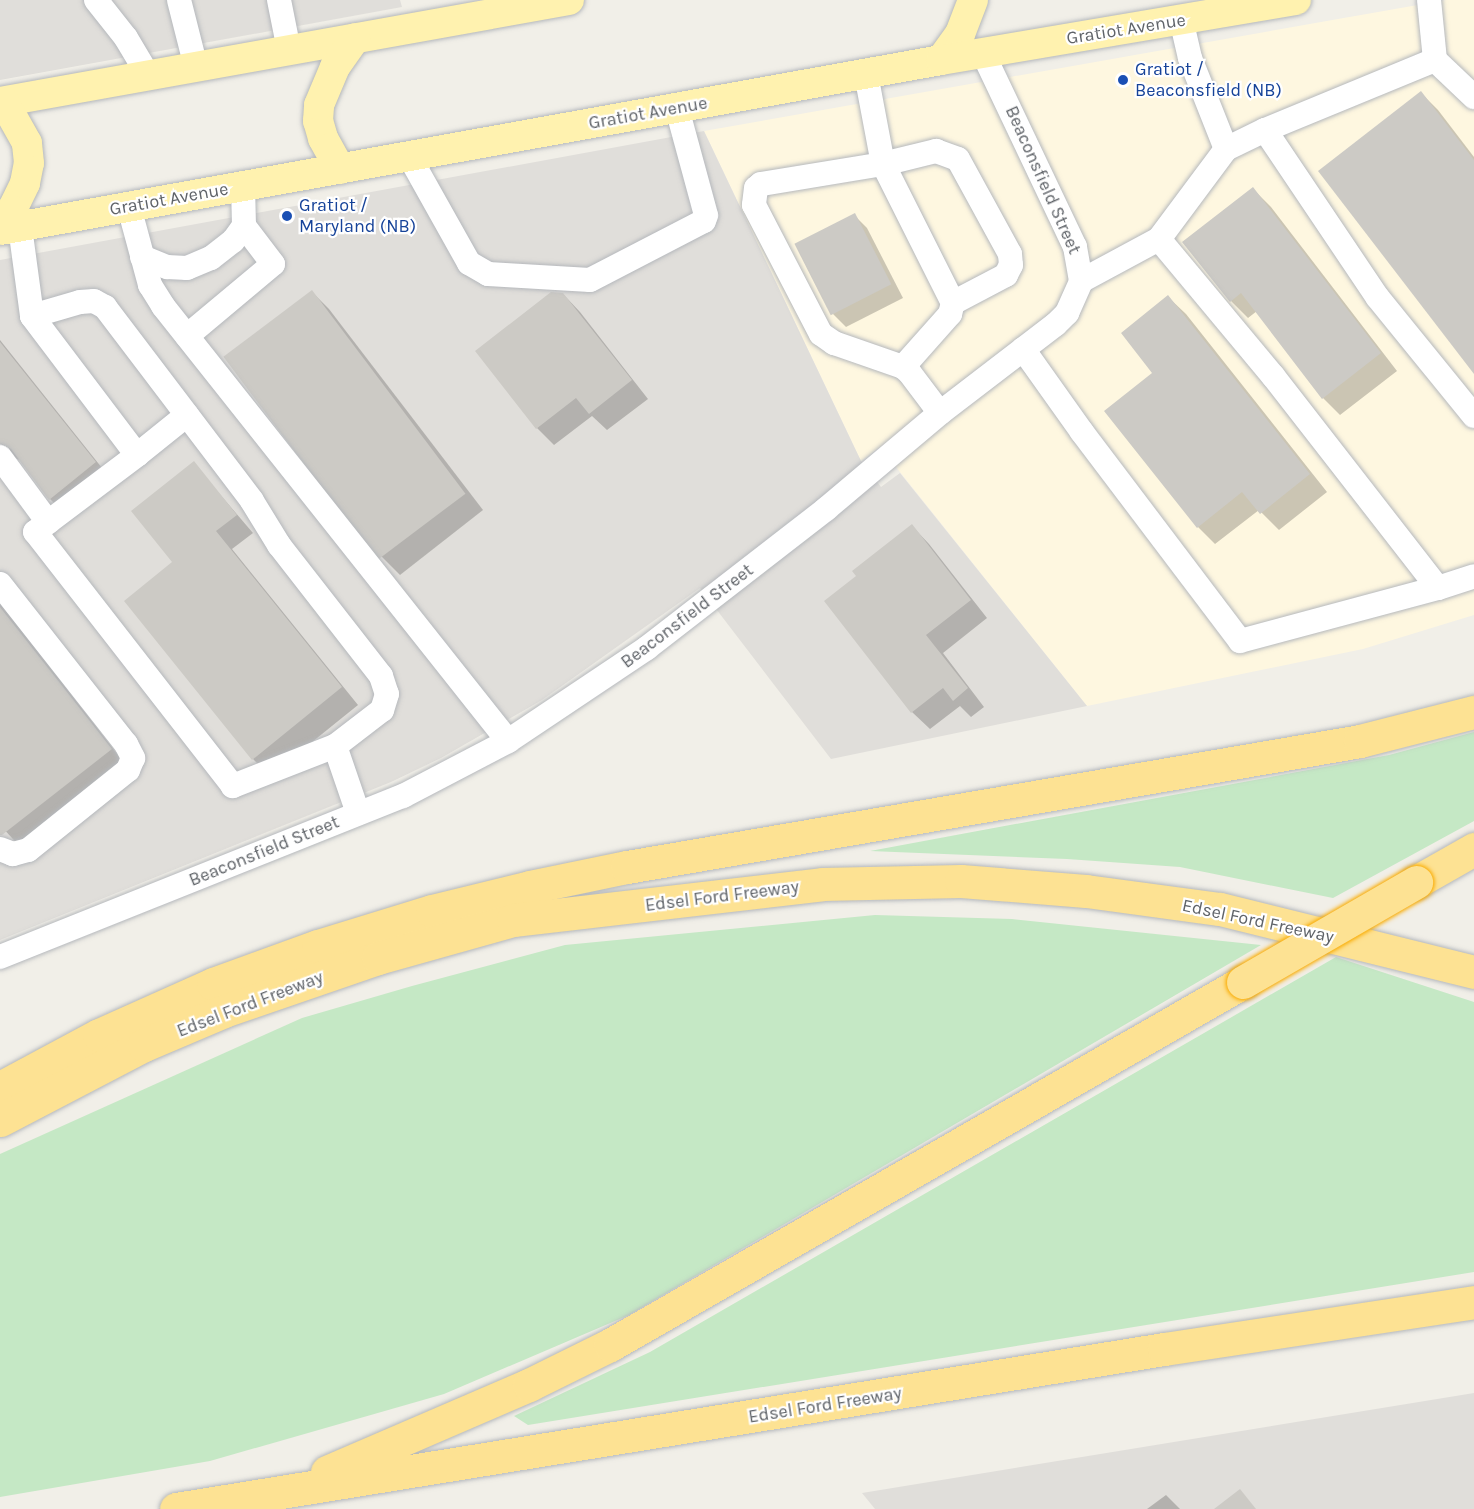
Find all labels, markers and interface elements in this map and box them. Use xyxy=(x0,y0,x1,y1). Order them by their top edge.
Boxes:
street label: Gratiot Avenue xyxy=(1065,9,1187,49)
place label: Gratiot / Beaconsfield (NB) xyxy=(1135,59,1282,101)
marker: Gratiot / Beaconsfield (NB) xyxy=(1116,73,1130,87)
street label: Gratiot Avenue xyxy=(587,92,709,134)
street label: Beaconsfield Street xyxy=(1001,103,1085,257)
street label: Gratiot Avenue xyxy=(108,178,230,220)
place label: Gratiot / Maryland (NB) xyxy=(299,195,416,238)
marker: Gratiot / Maryland (NB) xyxy=(280,209,294,223)
street label: Beaconsfield Street xyxy=(617,559,757,673)
street label: Beaconsfield Street xyxy=(186,811,342,891)
street label: Edsel Ford Freeway xyxy=(644,876,800,916)
street label: Edsel Ford Freeway xyxy=(1180,894,1336,948)
street label: Edsel Ford Freeway xyxy=(174,966,326,1042)
street label: Edsel Ford Freeway xyxy=(747,1382,903,1428)

